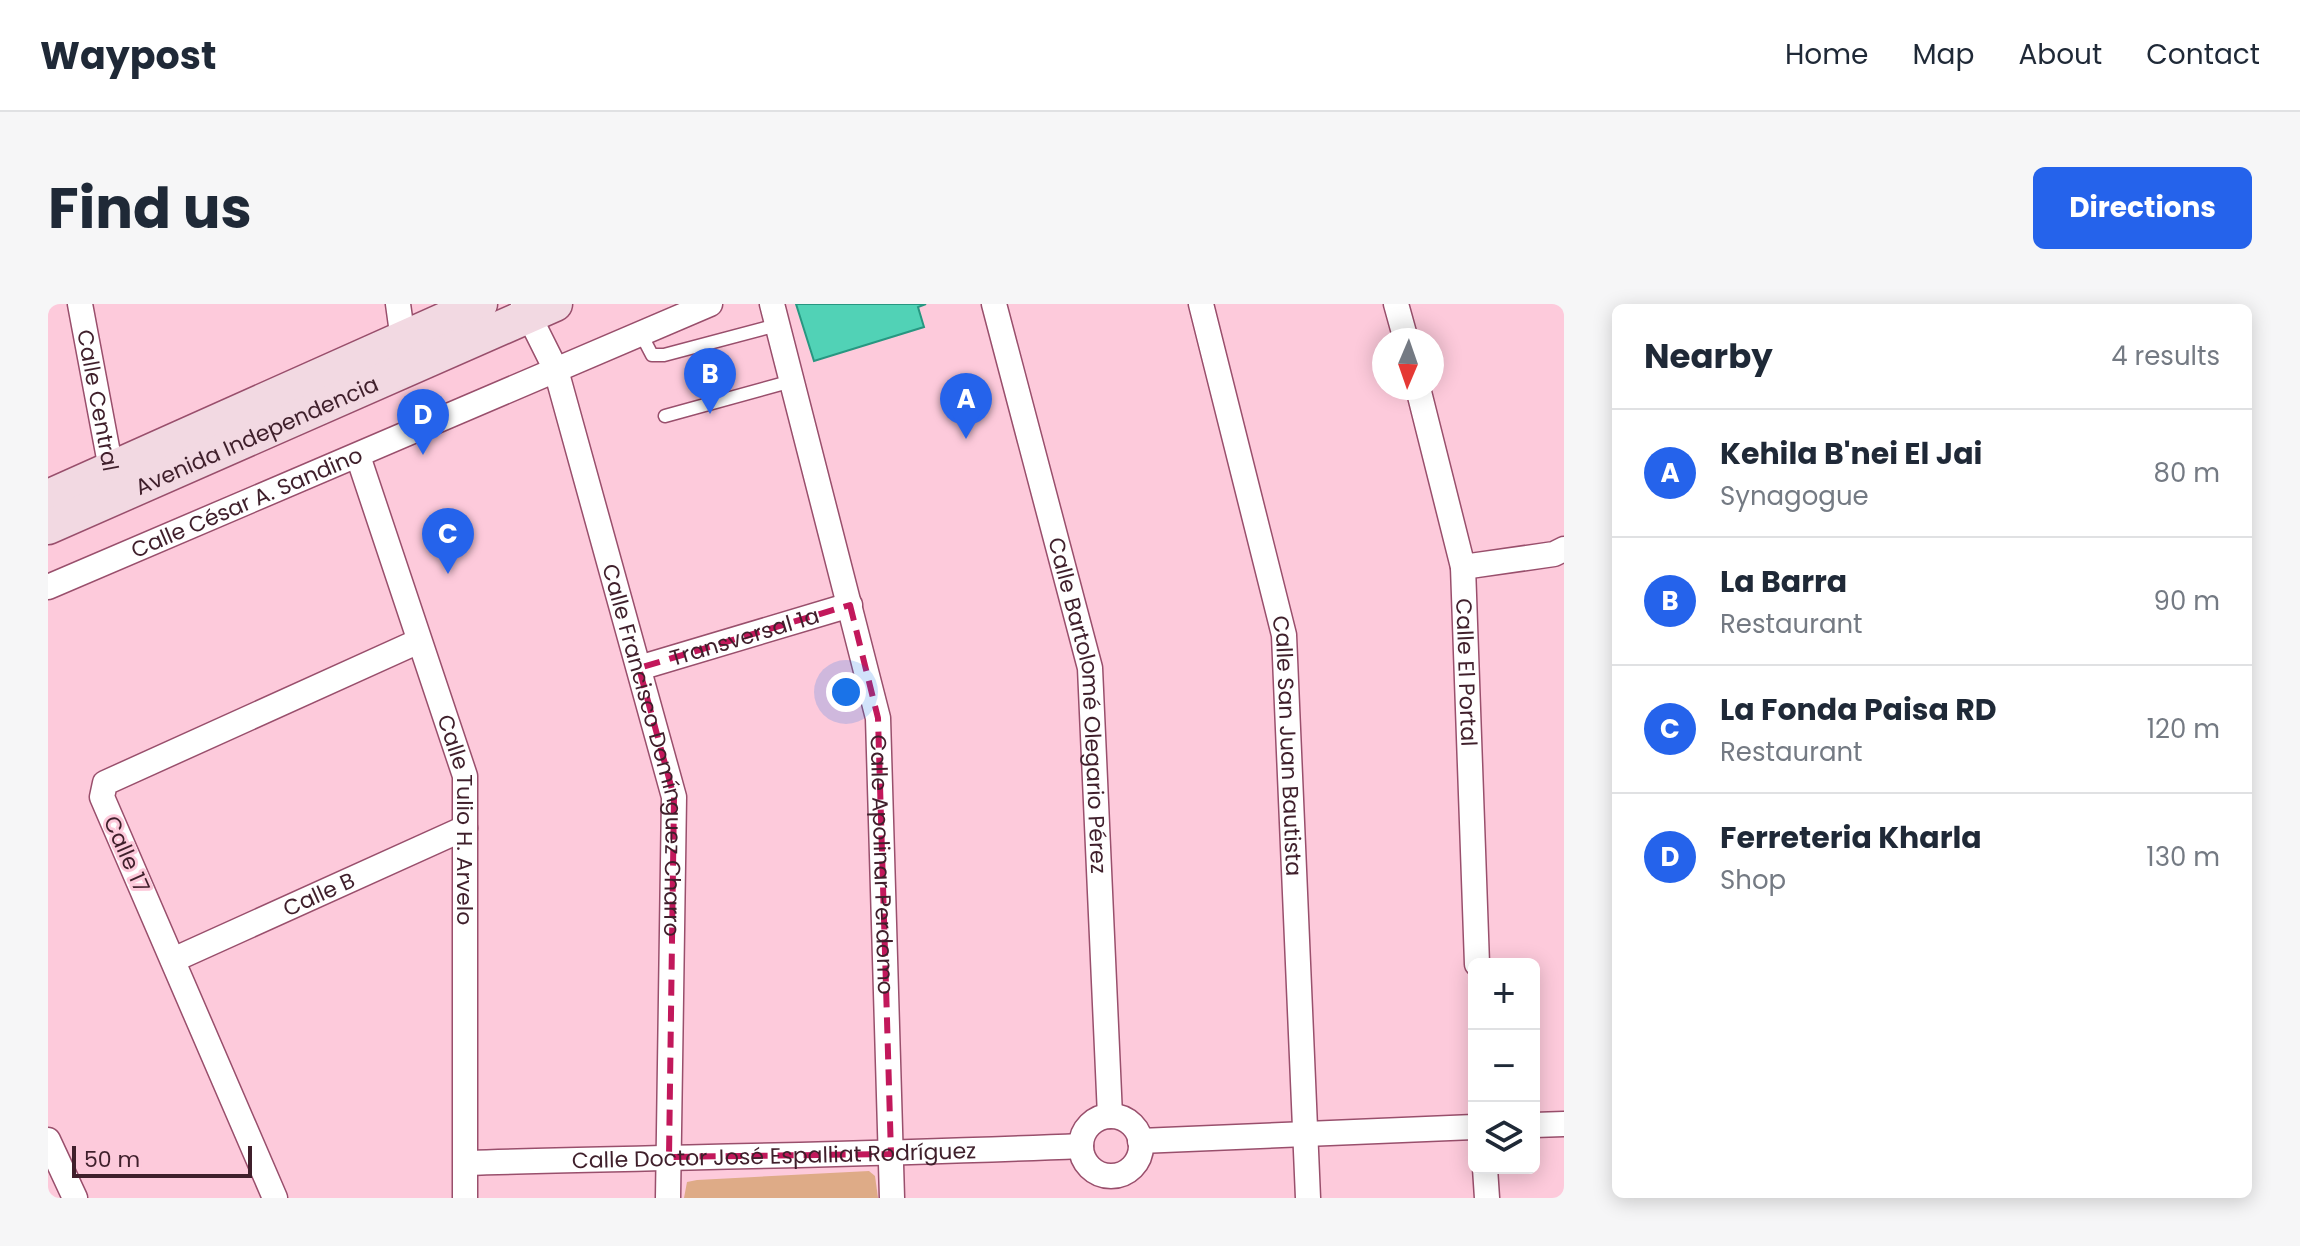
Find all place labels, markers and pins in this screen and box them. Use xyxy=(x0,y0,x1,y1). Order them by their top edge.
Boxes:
pin: B xyxy=(684,348,736,414)
pin: A xyxy=(940,373,992,439)
pin: D xyxy=(397,389,449,455)
pin: C xyxy=(422,508,474,574)

